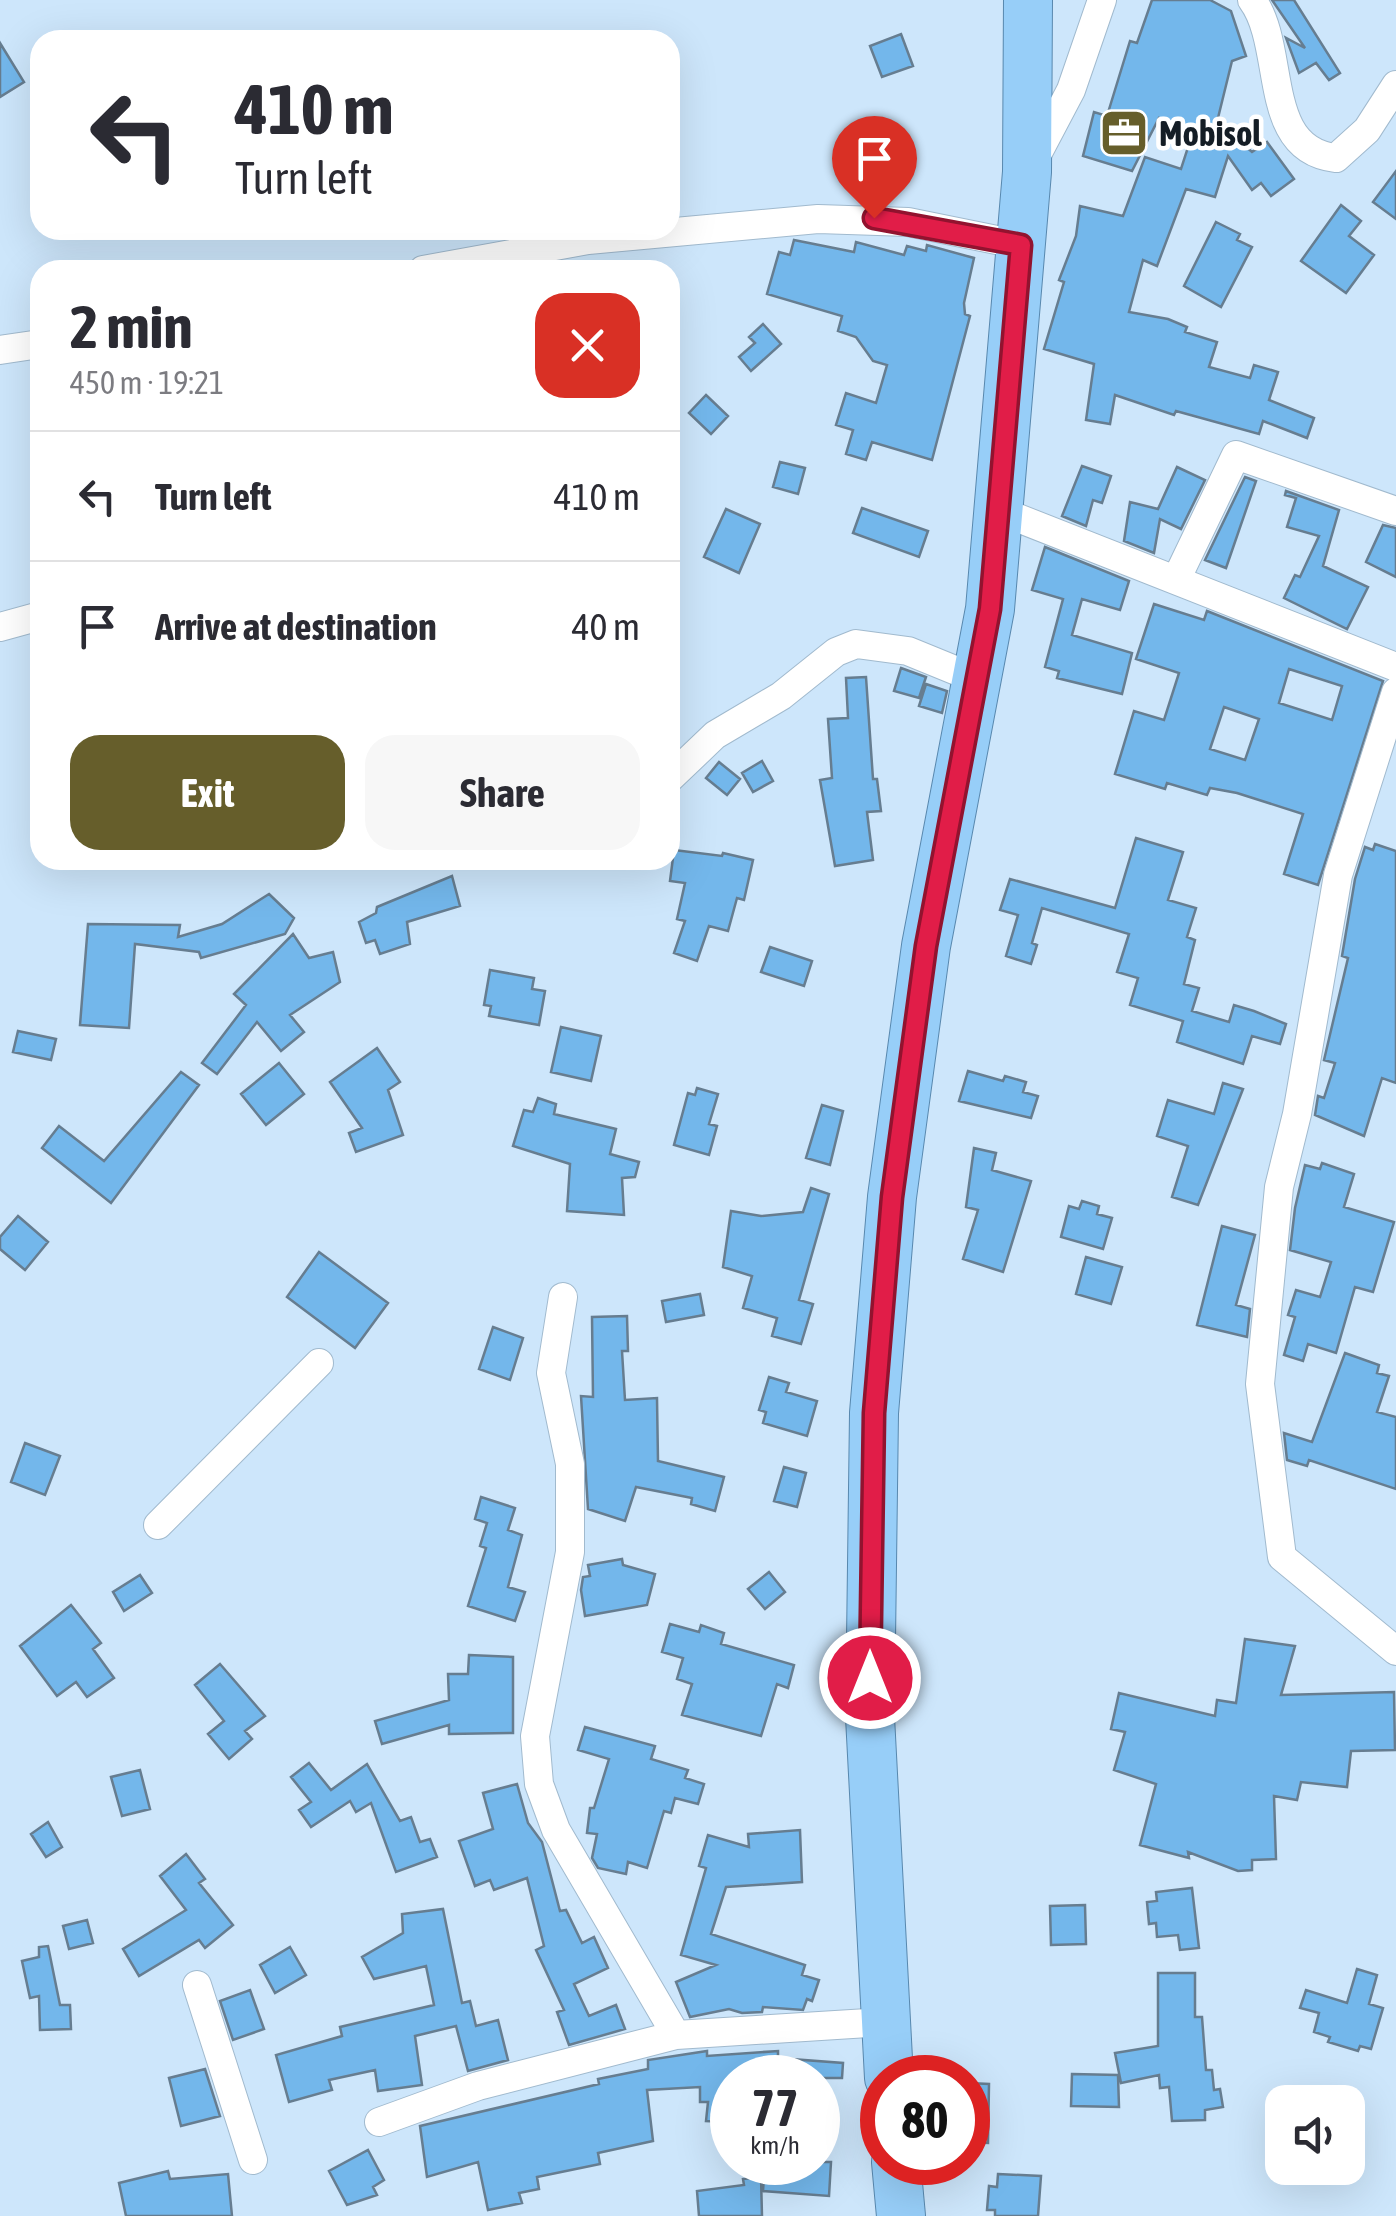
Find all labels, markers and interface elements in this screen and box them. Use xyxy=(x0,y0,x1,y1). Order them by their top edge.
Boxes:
text: 410 m xyxy=(235,69,394,149)
icon: left xyxy=(70,70,200,200)
office icon: Mobisol xyxy=(1098,107,1150,159)
place label: Mobisol xyxy=(1159,113,1262,153)
pin xyxy=(832,116,917,219)
icon: arrive xyxy=(847,131,902,186)
text: Turn left xyxy=(235,152,373,204)
text: 2 min xyxy=(70,292,193,361)
button: close xyxy=(535,293,640,398)
text: 450 m · 19:21 xyxy=(70,364,224,401)
icon: left xyxy=(70,469,125,524)
text: Turn left xyxy=(155,475,271,518)
text: 410 m xyxy=(554,475,640,518)
icon: arrive xyxy=(70,599,125,654)
text: Arrive at destination xyxy=(155,605,437,648)
text: 40 m xyxy=(572,605,640,648)
button: Exit xyxy=(70,735,345,850)
button: Share xyxy=(365,735,640,850)
position arrow xyxy=(818,1626,922,1730)
speed limit sign: 80 xyxy=(860,2055,990,2185)
text: 77 xyxy=(751,2079,798,2137)
map controls xyxy=(1265,2085,1365,2185)
button: sound xyxy=(1265,2085,1365,2185)
text: km/h xyxy=(750,2131,800,2159)

